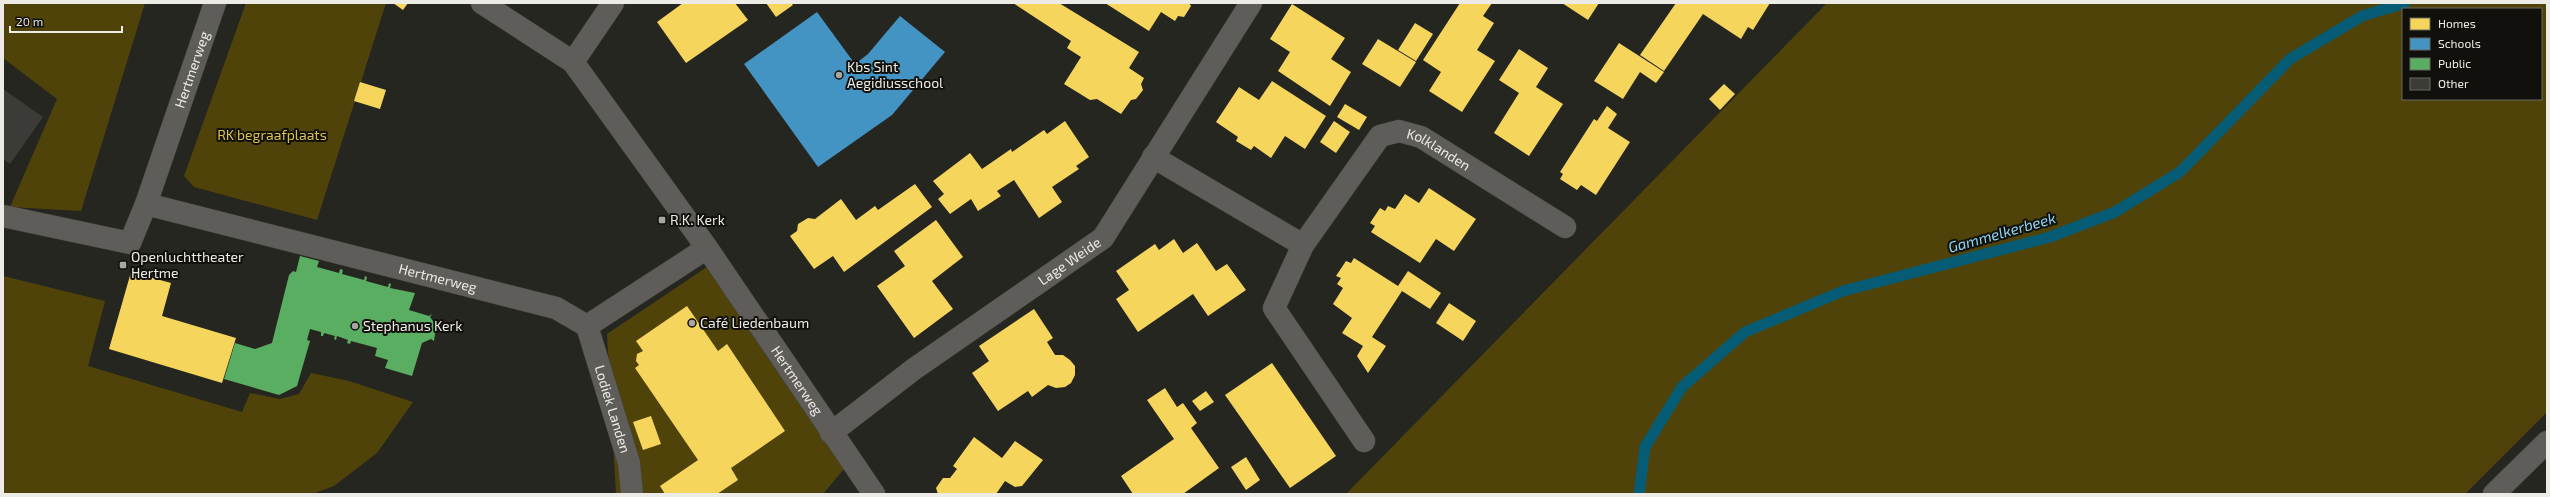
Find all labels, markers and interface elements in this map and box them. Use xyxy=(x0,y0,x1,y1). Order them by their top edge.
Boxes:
scale bar xyxy=(10,8,122,34)
legend xyxy=(2402,8,2542,100)
text: 20 m xyxy=(16,14,43,28)
text: Homes xyxy=(2438,16,2476,30)
street label: Hertmerweg xyxy=(171,29,213,110)
text: Schools xyxy=(2438,36,2481,50)
text: Public xyxy=(2438,56,2471,70)
place label: Kbs Sint Aegidiusschool xyxy=(847,58,944,91)
marker: Kbs Sint Aegidiusschool xyxy=(834,70,844,80)
text: Other xyxy=(2438,76,2469,90)
street label: Kolklanden xyxy=(1405,125,1474,174)
park label: RK begraafplaats xyxy=(217,126,327,143)
water label: Gammelkerbeek xyxy=(1946,208,2058,256)
place label: R.K. Kerk xyxy=(670,211,725,228)
marker: R.K. Kerk xyxy=(657,215,667,225)
street label: Lage Weide xyxy=(1034,233,1104,289)
place label: Openluchttheater Hertme xyxy=(131,248,244,281)
street label: Hertmerweg xyxy=(397,259,479,296)
marker: Openluchttheater Hertme xyxy=(118,260,128,270)
place label: Café Liedenbaum xyxy=(700,314,809,331)
place label: Stephanus Kerk xyxy=(363,317,462,334)
marker: Café Liedenbaum xyxy=(687,318,697,328)
marker: Stephanus Kerk xyxy=(350,321,360,331)
street label: Hertmerweg xyxy=(768,342,827,418)
street label: Lodiek Landen xyxy=(592,363,634,455)

